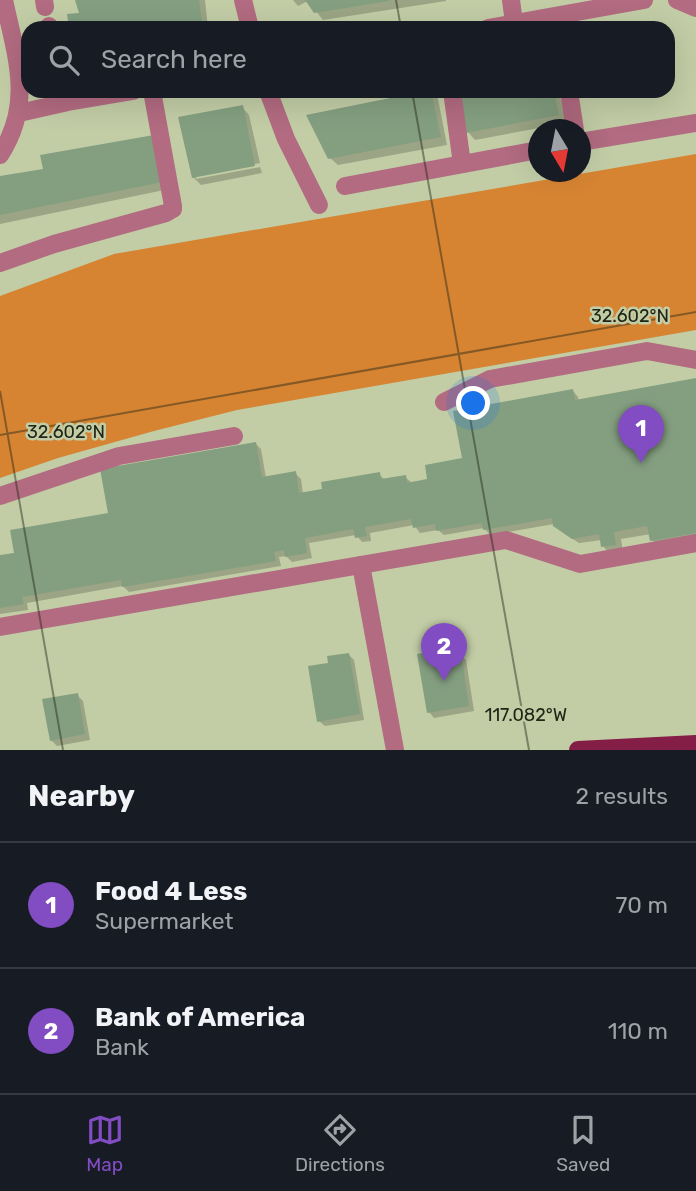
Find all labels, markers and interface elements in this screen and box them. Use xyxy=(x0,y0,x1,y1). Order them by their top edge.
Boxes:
search box xyxy=(21,21,675,98)
icon: search xyxy=(45,41,83,79)
text: Search here xyxy=(101,44,247,75)
north arrow xyxy=(528,119,591,182)
text: 32.602°N xyxy=(591,305,669,327)
your location xyxy=(456,386,490,420)
pin: 1 xyxy=(618,405,664,463)
text: 32.602°N xyxy=(27,421,105,443)
pin: 2 xyxy=(421,623,467,681)
text: 117.082°W xyxy=(485,704,567,726)
text: Nearby xyxy=(28,778,135,814)
text: 2 results xyxy=(576,782,668,810)
text: Food 4 Less xyxy=(95,876,247,907)
text: 1 xyxy=(45,891,57,919)
text: 70 m xyxy=(616,891,668,919)
text: Supermarket xyxy=(95,907,233,935)
text: Bank of America xyxy=(95,1002,305,1033)
text: 2 xyxy=(44,1017,58,1045)
text: 110 m xyxy=(608,1017,668,1045)
text: Bank xyxy=(95,1033,149,1061)
tab: Map xyxy=(86,1111,124,1176)
tab: Directions xyxy=(295,1111,385,1176)
tab: Saved xyxy=(556,1111,610,1176)

